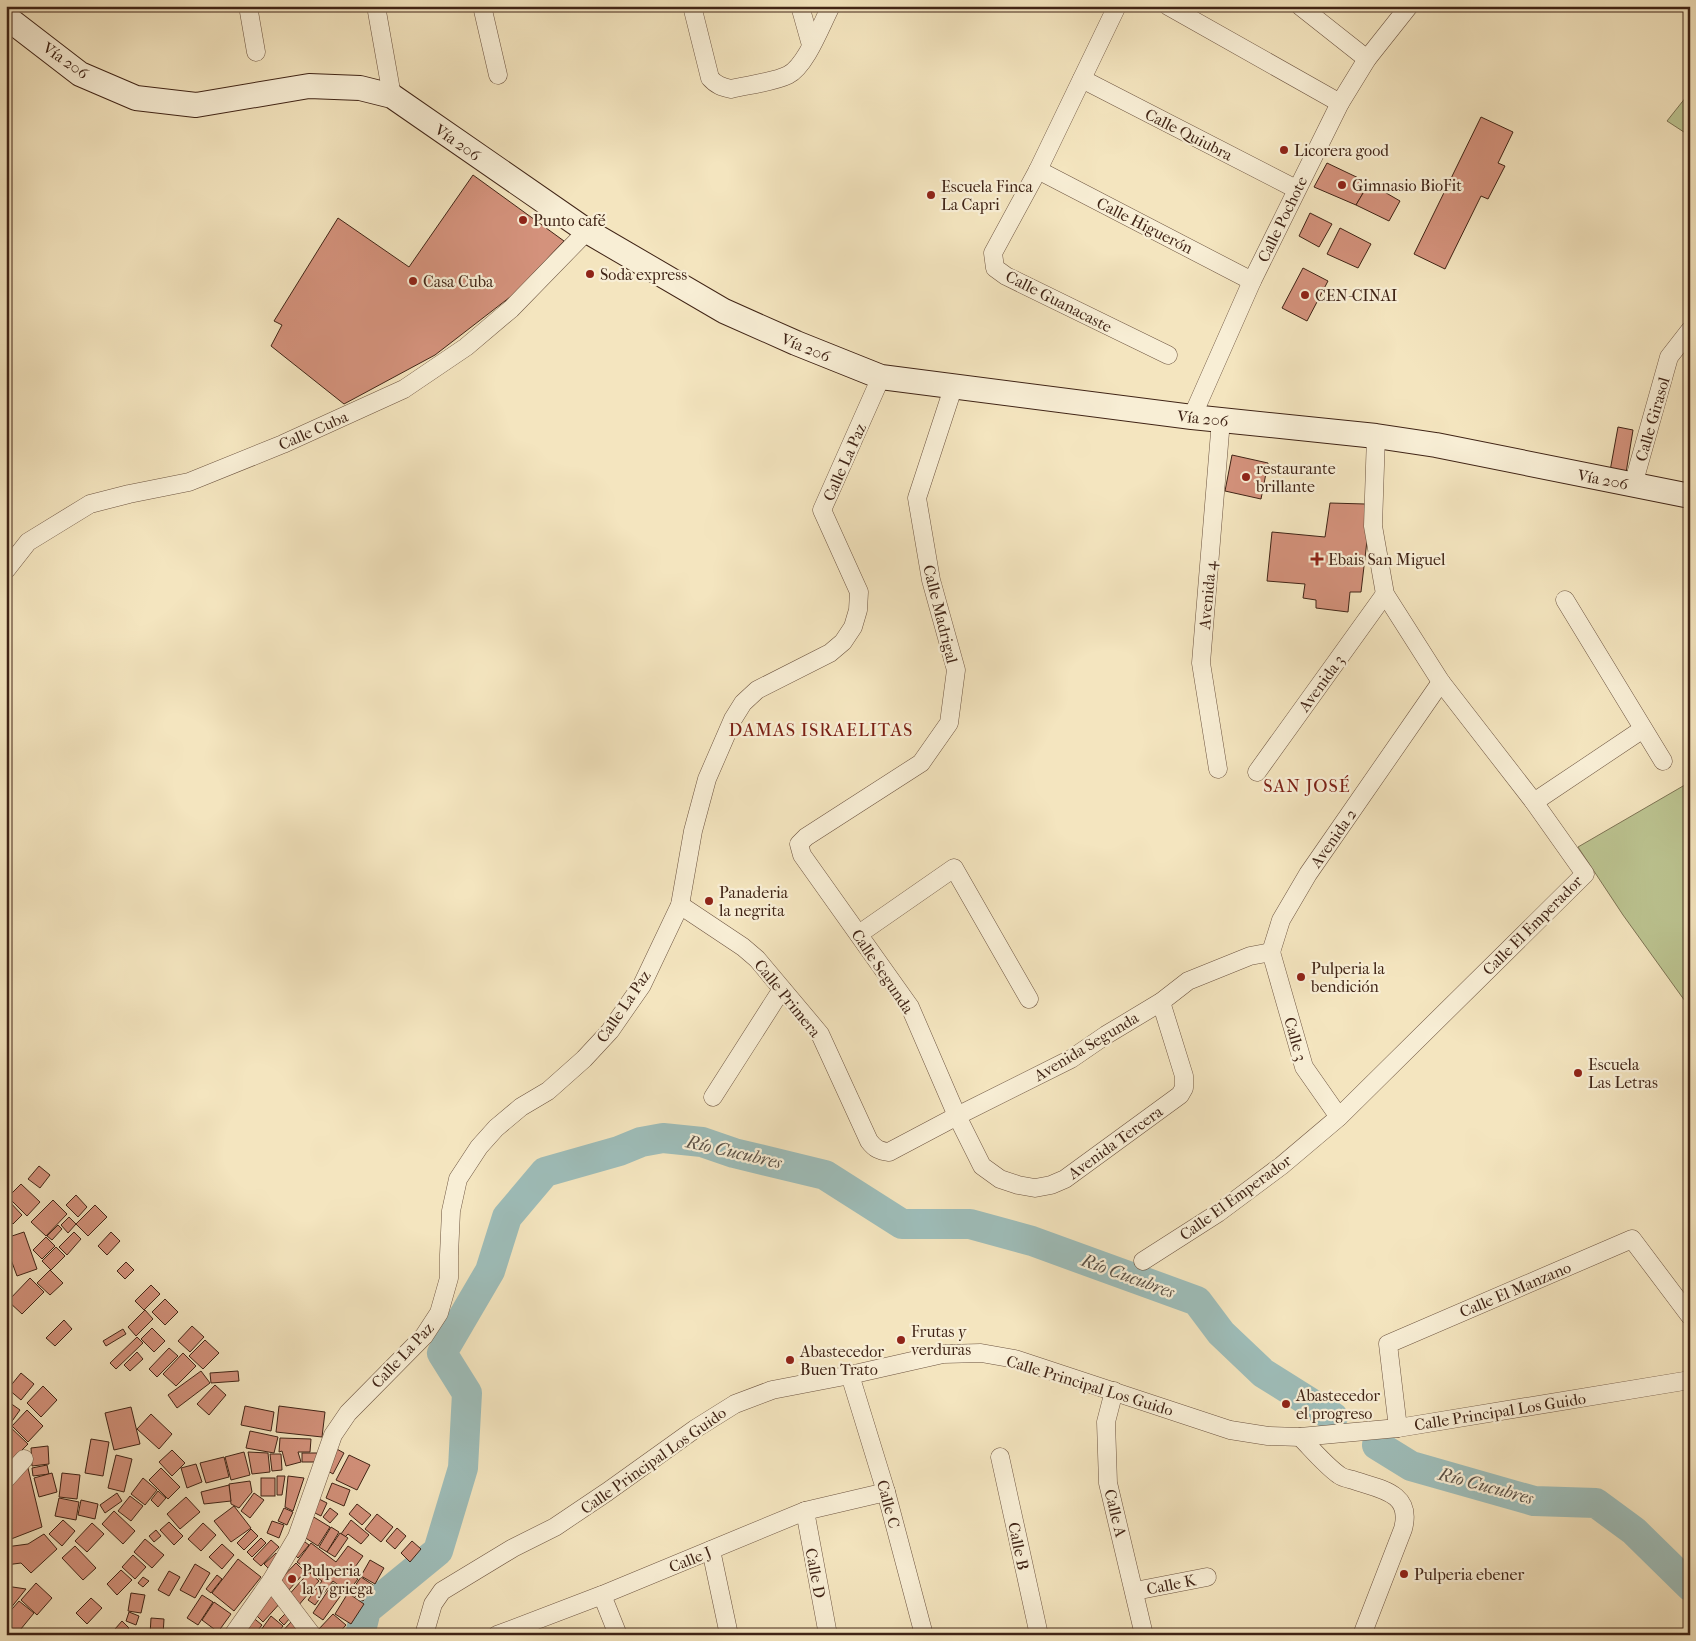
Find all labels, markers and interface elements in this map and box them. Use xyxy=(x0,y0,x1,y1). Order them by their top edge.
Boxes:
street label: Vía 206 xyxy=(38,37,92,83)
street label: Calle Quiubra xyxy=(1142,104,1236,165)
street label: Vía 206 xyxy=(430,119,484,165)
place label: Licorera good xyxy=(1294,141,1389,160)
marker: Licorera good xyxy=(1278,144,1290,156)
street label: Calle Pochote xyxy=(1253,173,1311,265)
place label: Gimnasio BioFit xyxy=(1352,176,1462,195)
place label: Escuela Finca La Capri xyxy=(941,177,1033,214)
marker: Gimnasio BioFit xyxy=(1336,179,1348,191)
marker: Escuela Finca La Capri xyxy=(925,189,937,201)
street label: Calle Higuerón xyxy=(1094,193,1197,258)
place label: Punto café xyxy=(533,211,606,230)
marker: Punto café xyxy=(517,214,529,226)
place label: Soda express xyxy=(600,265,687,284)
street label: Calle Guanacaste xyxy=(1002,266,1115,336)
marker: Soda express xyxy=(584,268,596,280)
place label: Casa Cuba xyxy=(423,272,494,291)
marker: Casa Cuba xyxy=(407,275,419,287)
place label: CEN-CINAI xyxy=(1315,286,1397,305)
marker: CEN-CINAI xyxy=(1299,289,1311,301)
street label: Vía 206 xyxy=(778,329,833,366)
street label: Calle Girasol xyxy=(1631,374,1674,463)
street label: Vía 206 xyxy=(1175,406,1230,431)
street label: Calle Cuba xyxy=(276,407,351,454)
street label: Calle La Paz xyxy=(819,421,870,504)
place label: restaurante brillante xyxy=(1255,459,1336,496)
street label: Vía 206 xyxy=(1575,465,1630,494)
marker: restaurante brillante xyxy=(1240,471,1252,483)
place label: Ebais San Miguel xyxy=(1328,550,1446,569)
marker: Ebais San Miguel xyxy=(1310,552,1324,566)
street label: Avenida 4 xyxy=(1195,560,1220,631)
street label: Calle Madrigal xyxy=(919,563,962,666)
street label: Avenida 3 xyxy=(1294,651,1348,716)
district label: DAMAS ISRAELITAS xyxy=(729,720,913,741)
district label: SAN JOSÉ xyxy=(1263,775,1351,797)
street label: Avenida 2 xyxy=(1306,805,1360,872)
street label: Calle El Emperador xyxy=(1479,871,1586,979)
place label: Panaderia la negrita xyxy=(718,883,789,920)
marker: Panaderia la negrita xyxy=(703,895,715,907)
street label: Calle Segunda xyxy=(847,925,918,1018)
street label: Calle Primera xyxy=(750,956,825,1042)
place label: Pulperia la bendición xyxy=(1310,959,1386,996)
street label: Calle La Paz xyxy=(592,967,654,1046)
marker: Pulperia la bendición xyxy=(1295,971,1307,983)
street label: Avenida Segunda xyxy=(1030,1007,1142,1086)
street label: Calle 3 xyxy=(1280,1015,1311,1063)
place label: Escuela Las Letras xyxy=(1588,1055,1658,1092)
marker: Escuela Las Letras xyxy=(1572,1067,1584,1079)
street label: Avenida Tercera xyxy=(1063,1101,1167,1184)
water label: Río Cucubres xyxy=(683,1131,784,1174)
street label: Calle El Emperador xyxy=(1176,1150,1295,1244)
water label: Río Cucubres xyxy=(1078,1250,1178,1303)
street label: Calle El Manzano xyxy=(1457,1257,1574,1321)
street label: Calle La Paz xyxy=(367,1319,438,1392)
place label: Frutas y verduras xyxy=(911,1322,971,1359)
marker: Frutas y verduras xyxy=(895,1334,907,1346)
place label: Abastecedor Buen Trato xyxy=(799,1342,884,1379)
street label: Calle Principal Los Guido xyxy=(1004,1351,1176,1420)
marker: Abastecedor Buen Trato xyxy=(784,1354,796,1366)
place label: Abastecedor el progreso xyxy=(1295,1386,1380,1423)
street label: Calle Principal Los Guido xyxy=(1413,1389,1587,1434)
marker: Abastecedor el progreso xyxy=(1280,1398,1292,1410)
street label: Calle Principal Los Guido xyxy=(577,1403,730,1518)
water label: Río Cucubres xyxy=(1435,1463,1536,1509)
street label: Calle C xyxy=(873,1478,904,1530)
street label: Calle A xyxy=(1100,1487,1131,1540)
street label: Calle B xyxy=(1004,1520,1033,1572)
street label: Calle J xyxy=(666,1542,714,1577)
street label: Calle D xyxy=(801,1547,830,1600)
place label: Pulperia la y griega xyxy=(301,1561,374,1598)
place label: Pulperia ebener xyxy=(1414,1565,1524,1584)
marker: Pulperia ebener xyxy=(1398,1568,1410,1580)
street label: Calle K xyxy=(1145,1570,1199,1599)
marker: Pulperia la y griega xyxy=(286,1573,298,1585)

